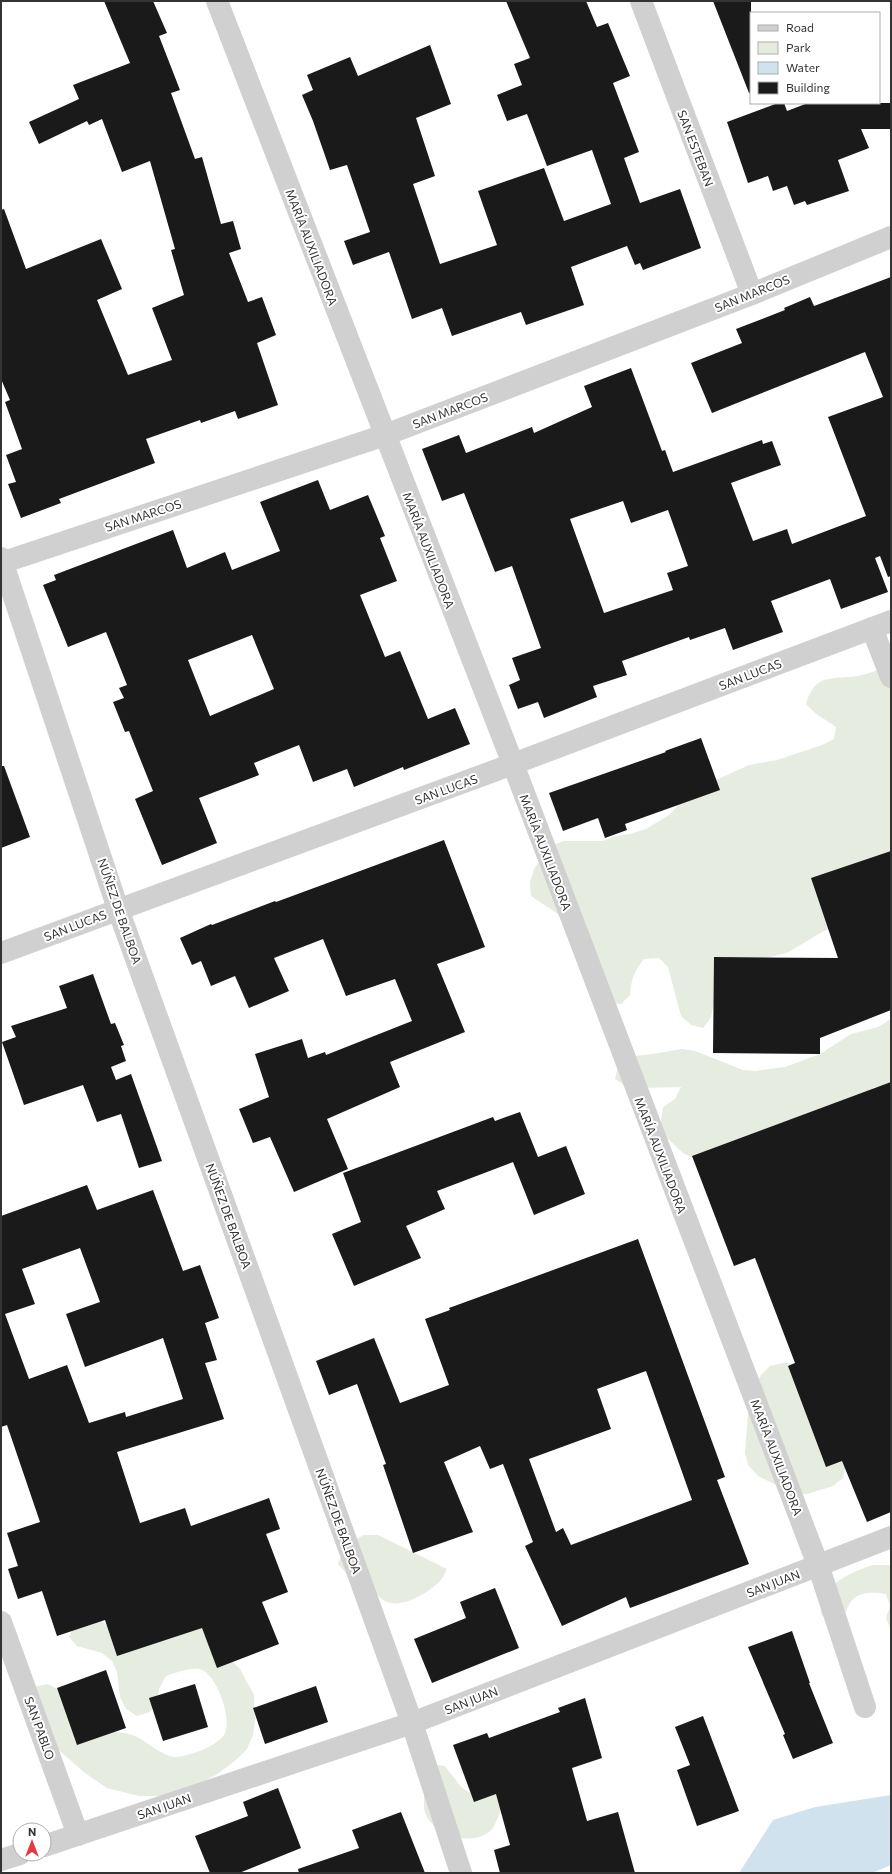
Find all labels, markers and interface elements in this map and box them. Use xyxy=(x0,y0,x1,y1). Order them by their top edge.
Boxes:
legend xyxy=(750,12,880,104)
text: Road xyxy=(786,20,814,34)
text: Park xyxy=(786,40,812,54)
text: Water xyxy=(786,60,820,74)
text: Building xyxy=(786,80,830,94)
street label: SAN ESTEBAN xyxy=(675,108,717,188)
street label: MARÍA AUXILIADORA xyxy=(283,187,341,307)
street label: SAN MARCOS xyxy=(713,272,791,314)
street label: SAN MARCOS xyxy=(410,389,490,431)
street label: MARÍA AUXILIADORA xyxy=(400,490,458,610)
street label: SAN MARCOS xyxy=(103,496,183,534)
street label: SAN LUCAS xyxy=(717,656,783,692)
street label: SAN LUCAS xyxy=(413,771,479,807)
street label: MARÍA AUXILIADORA xyxy=(517,792,575,912)
street label: NÚÑEZ DE BALBOA xyxy=(95,856,145,966)
street label: SAN LUCAS xyxy=(42,907,108,943)
street label: MARÍA AUXILIADORA xyxy=(632,1095,690,1215)
street label: NÚÑEZ DE BALBOA xyxy=(203,1161,255,1271)
street label: MARÍA AUXILIADORA xyxy=(748,1397,806,1517)
street label: NÚÑEZ DE BALBOA xyxy=(313,1466,365,1576)
street label: SAN JUAN xyxy=(744,1566,802,1600)
street label: SAN JUAN xyxy=(442,1683,500,1717)
street label: SAN PABLO xyxy=(22,1695,58,1762)
street label: SAN JUAN xyxy=(135,1790,193,1823)
north arrow xyxy=(12,1822,52,1862)
text: N xyxy=(28,1825,36,1838)

